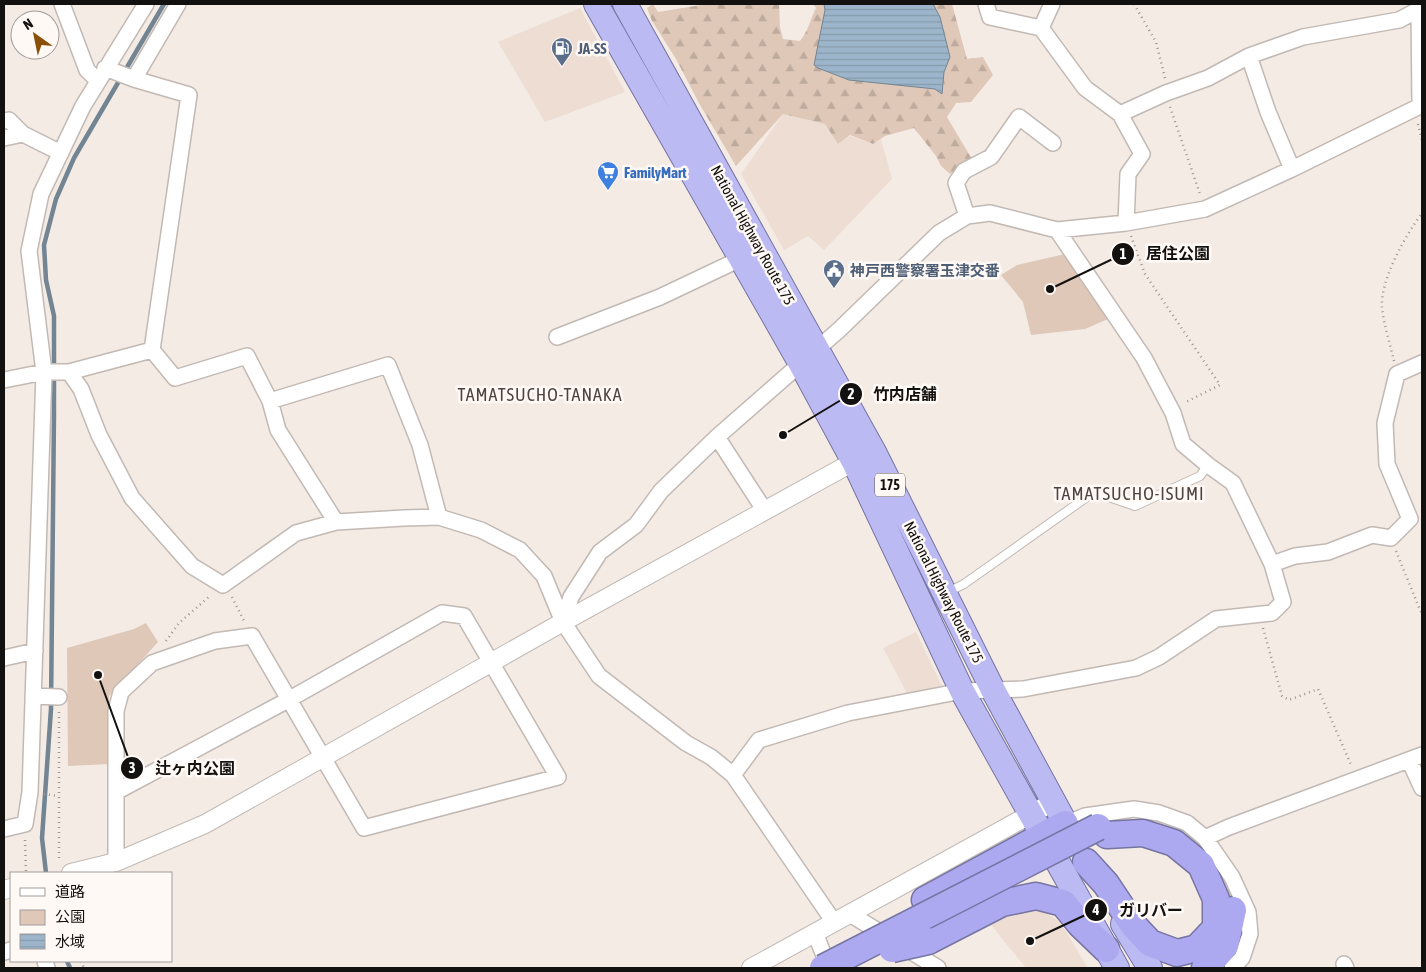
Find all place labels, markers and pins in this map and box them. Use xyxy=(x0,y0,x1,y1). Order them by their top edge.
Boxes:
fuel station icon: JA-SS xyxy=(550,36,574,67)
place label: JA-SS xyxy=(577,40,607,57)
supermarket icon: FamilyMart xyxy=(596,160,620,191)
place label: FamilyMart xyxy=(624,164,687,181)
callout: 居住公園 xyxy=(1111,238,1220,269)
public building icon: 神戸西警察署玉津交番 xyxy=(822,258,846,289)
place label: 神戸西警察署玉津交番 xyxy=(849,262,1000,279)
callout: 竹内店舗 xyxy=(838,379,947,410)
callout: 辻ヶ内公園 xyxy=(120,752,245,783)
callout: ガリバー xyxy=(1084,895,1193,926)

